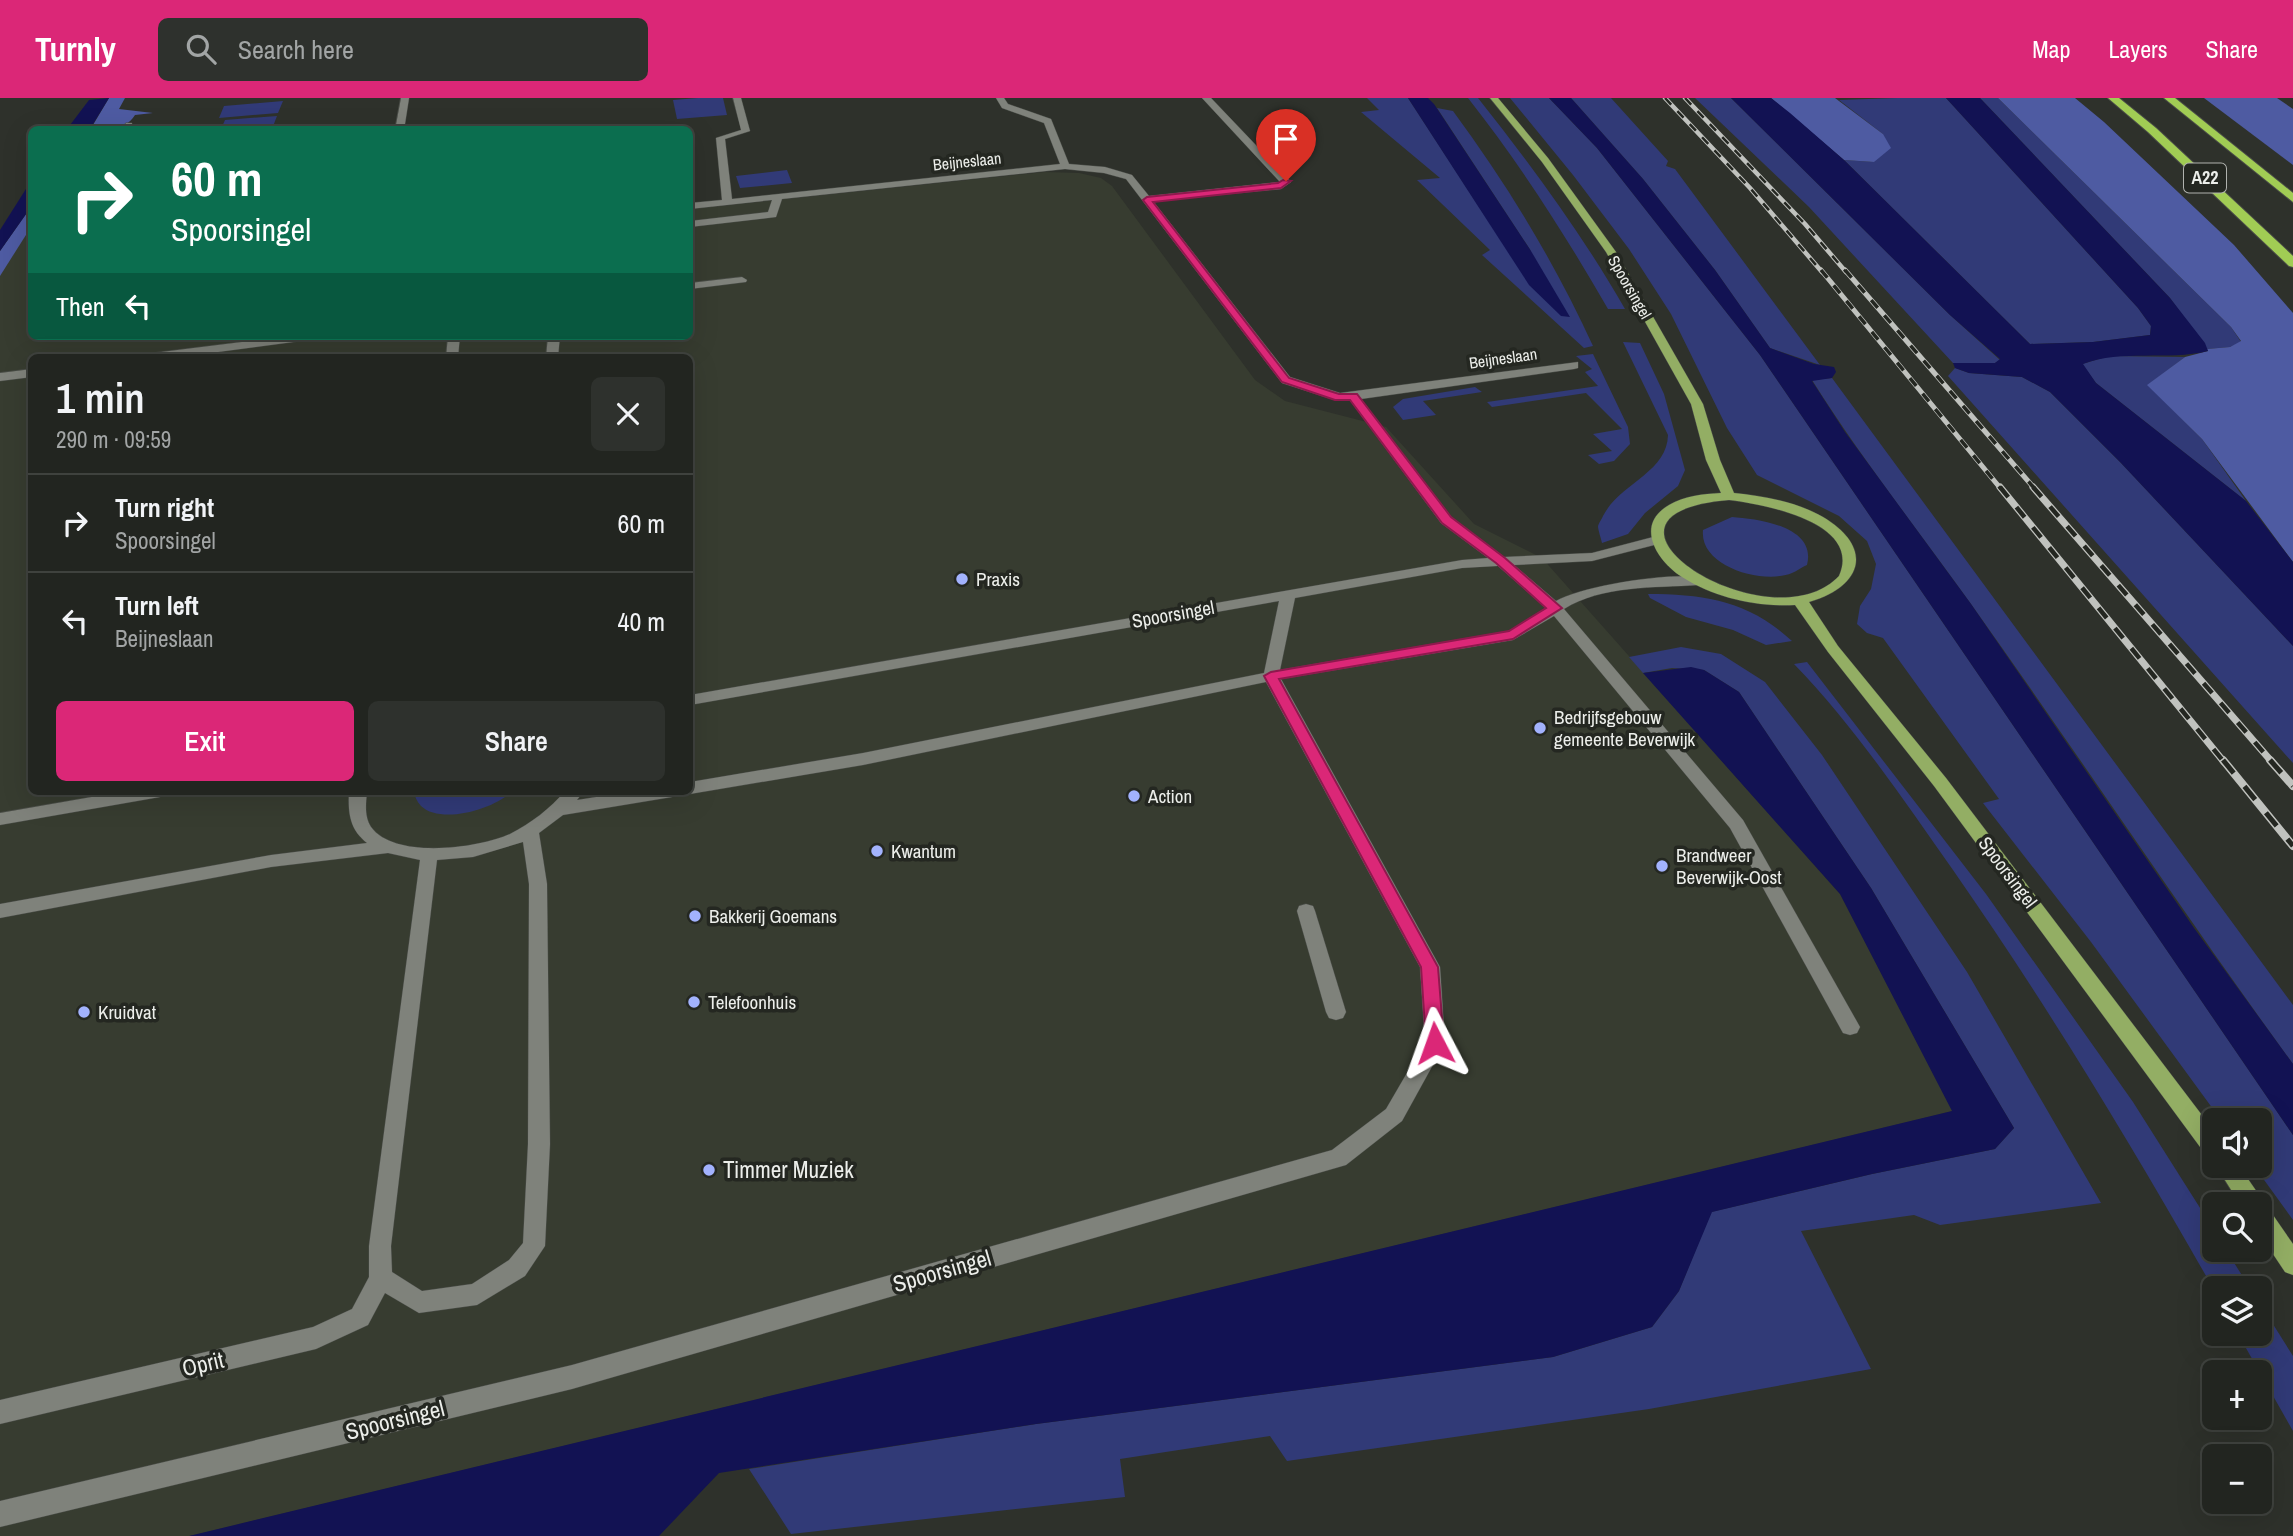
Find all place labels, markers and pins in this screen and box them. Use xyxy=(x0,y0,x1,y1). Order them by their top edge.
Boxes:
pin xyxy=(1256,109,1316,181)
place label: Praxis xyxy=(976,566,1020,592)
marker: Praxis xyxy=(954,571,970,587)
place label: Bedrijfsgebouw gemeente Beverwijk xyxy=(1554,704,1695,752)
marker: Bedrijfsgebouw gemeente Beverwijk xyxy=(1532,720,1548,736)
place label: Action xyxy=(1147,783,1192,809)
marker: Action xyxy=(1126,788,1142,804)
place label: Kwantum xyxy=(891,838,956,864)
place label: Brandweer Beverwijk-Oost xyxy=(1676,842,1782,890)
marker: Kwantum xyxy=(869,843,885,859)
marker: Brandweer Beverwijk-Oost xyxy=(1654,858,1670,874)
place label: Bakkerij Goemans xyxy=(709,903,837,929)
marker: Bakkerij Goemans xyxy=(687,908,703,924)
place label: Telefoonhuis xyxy=(708,989,797,1015)
marker: Telefoonhuis xyxy=(686,994,702,1010)
place label: Kruidvat xyxy=(98,999,157,1025)
marker: Kruidvat xyxy=(76,1004,92,1020)
place label: Timmer Muziek xyxy=(723,1154,854,1185)
marker: Timmer Muziek xyxy=(701,1162,717,1178)

